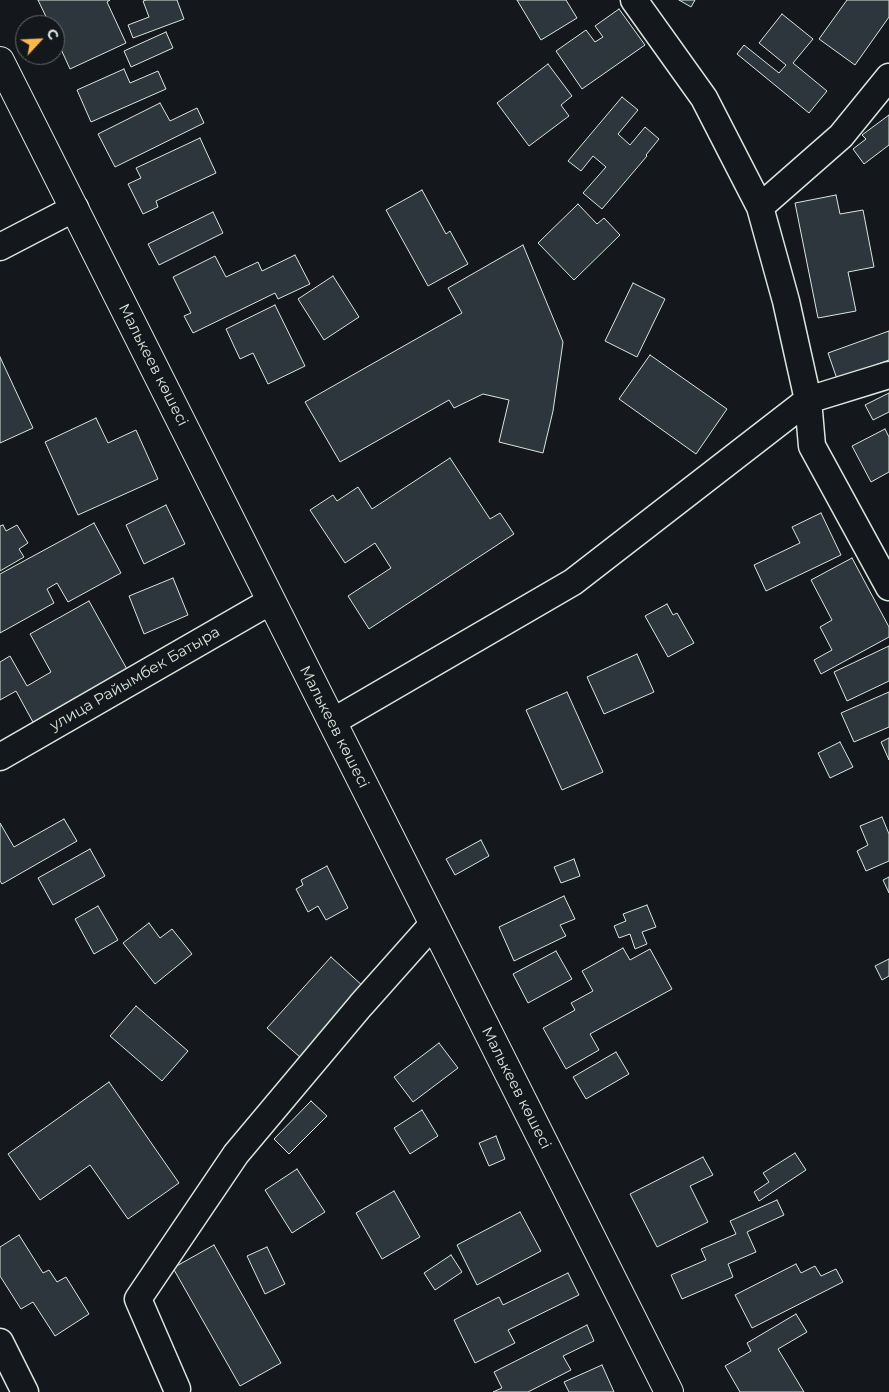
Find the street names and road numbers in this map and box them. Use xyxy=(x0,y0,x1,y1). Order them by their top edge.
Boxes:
street label: Малькеев көшесі xyxy=(114,301,192,429)
street label: улица Райымбек Батыра xyxy=(47,623,223,735)
street label: Малькеев көшесі xyxy=(295,663,373,791)
street label: Малькеев көшесі xyxy=(477,1024,555,1152)

